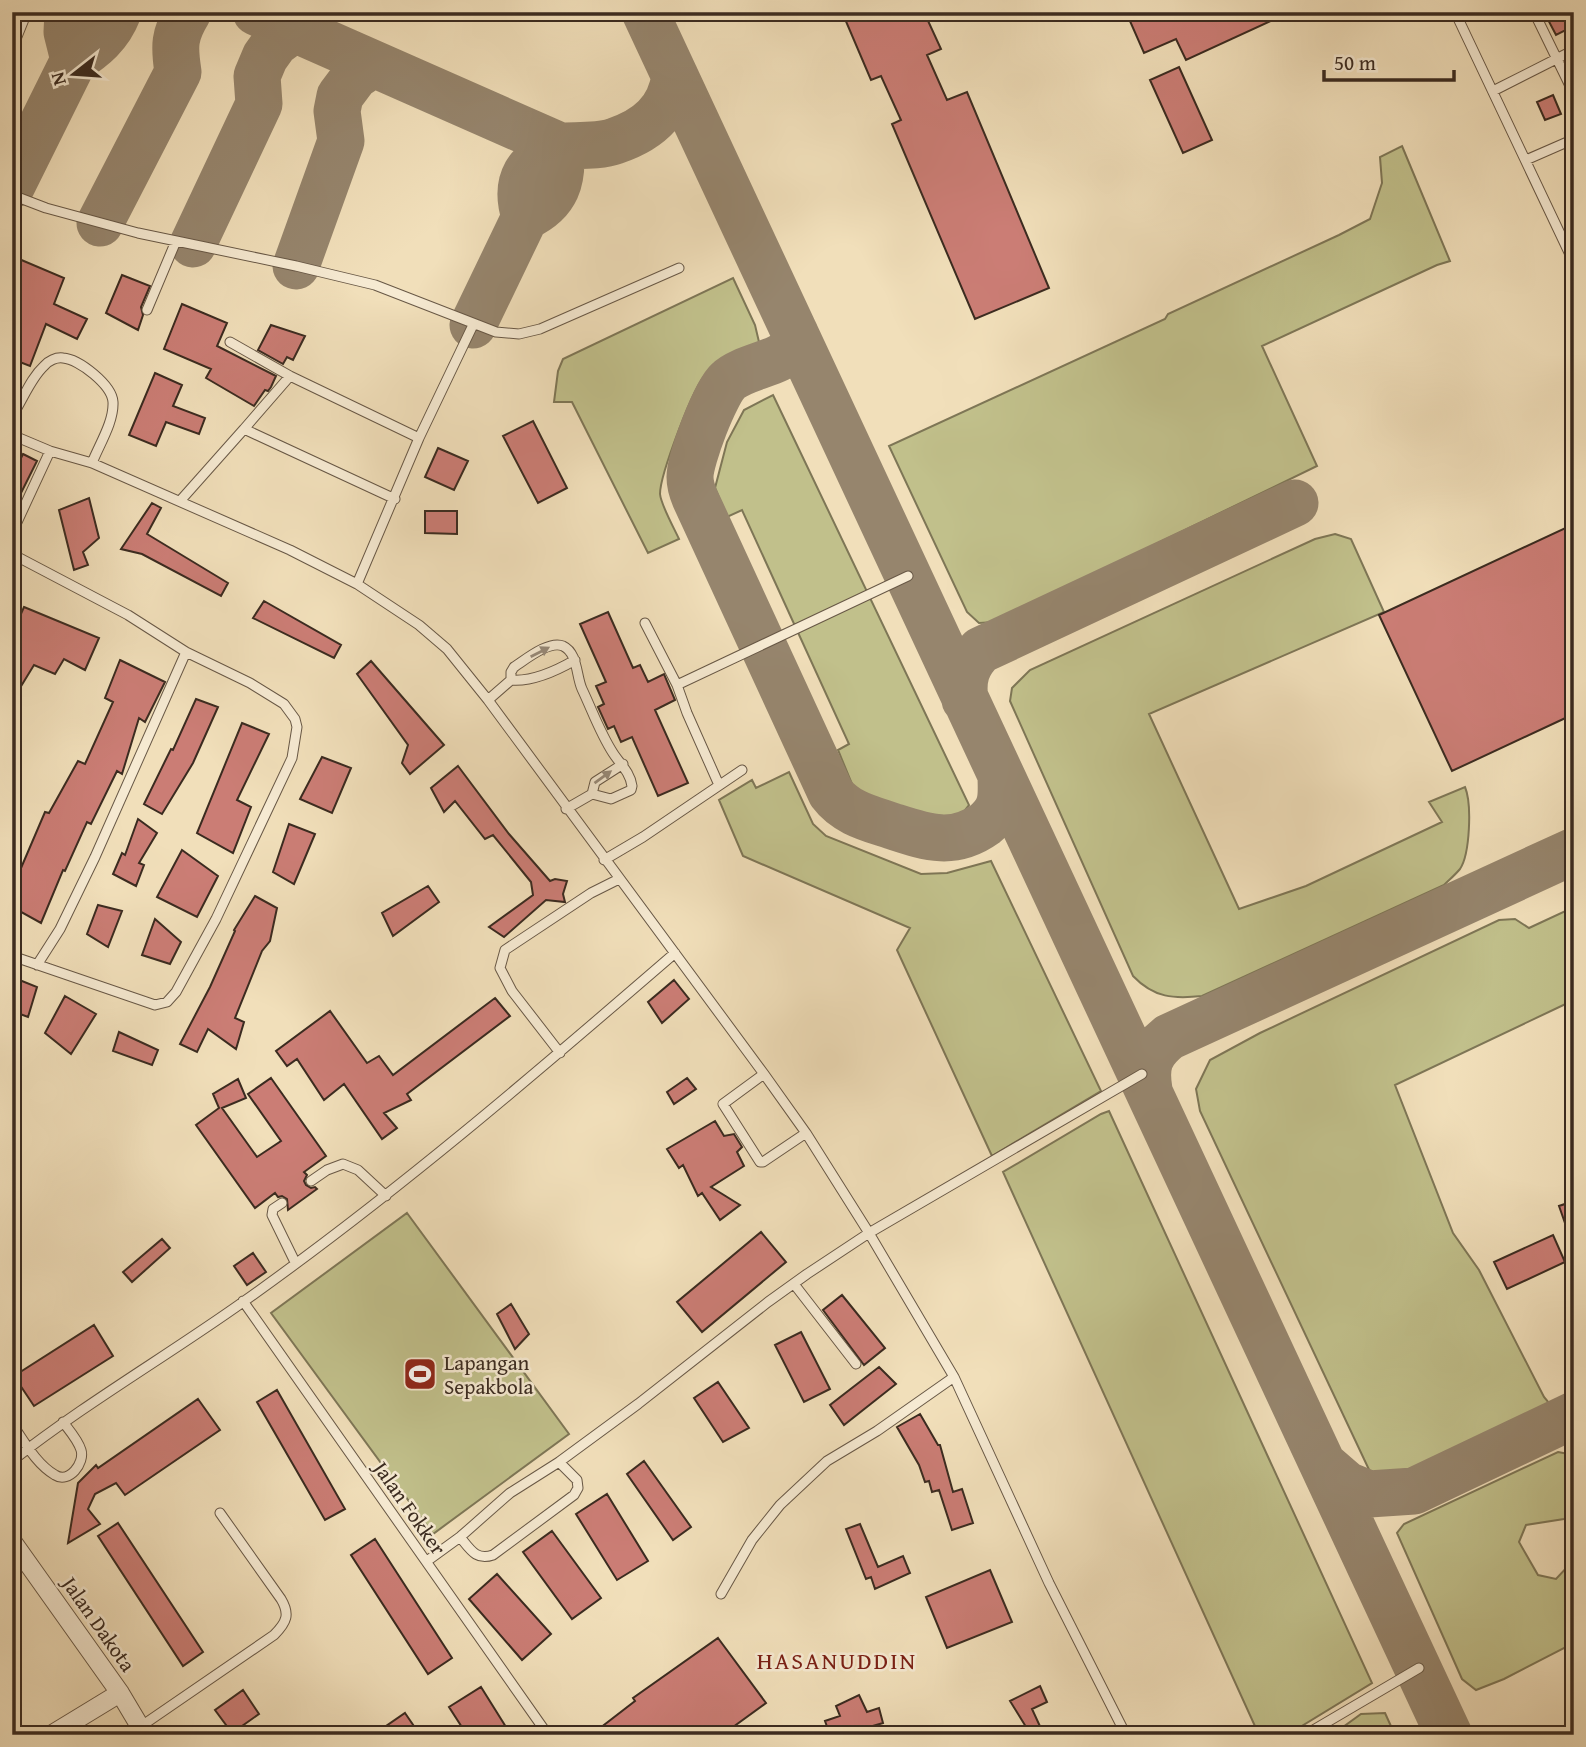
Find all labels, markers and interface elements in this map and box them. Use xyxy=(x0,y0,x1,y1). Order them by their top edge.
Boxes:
north arrow xyxy=(38,38,108,108)
scale bar xyxy=(1324,38,1453,82)
text: 50 m xyxy=(1334,47,1376,78)
text: N xyxy=(42,69,73,89)
one-way arrow xyxy=(530,647,550,658)
one-way arrow xyxy=(594,770,613,784)
place label: Lapangan Sepakbola xyxy=(444,1347,534,1402)
sports icon: Lapangan Sepakbola xyxy=(401,1355,439,1393)
street label: Jalan Fokker xyxy=(365,1452,454,1562)
street label: Jalan Dakota xyxy=(53,1568,143,1678)
district label: HASANUDDIN xyxy=(757,1643,917,1678)

